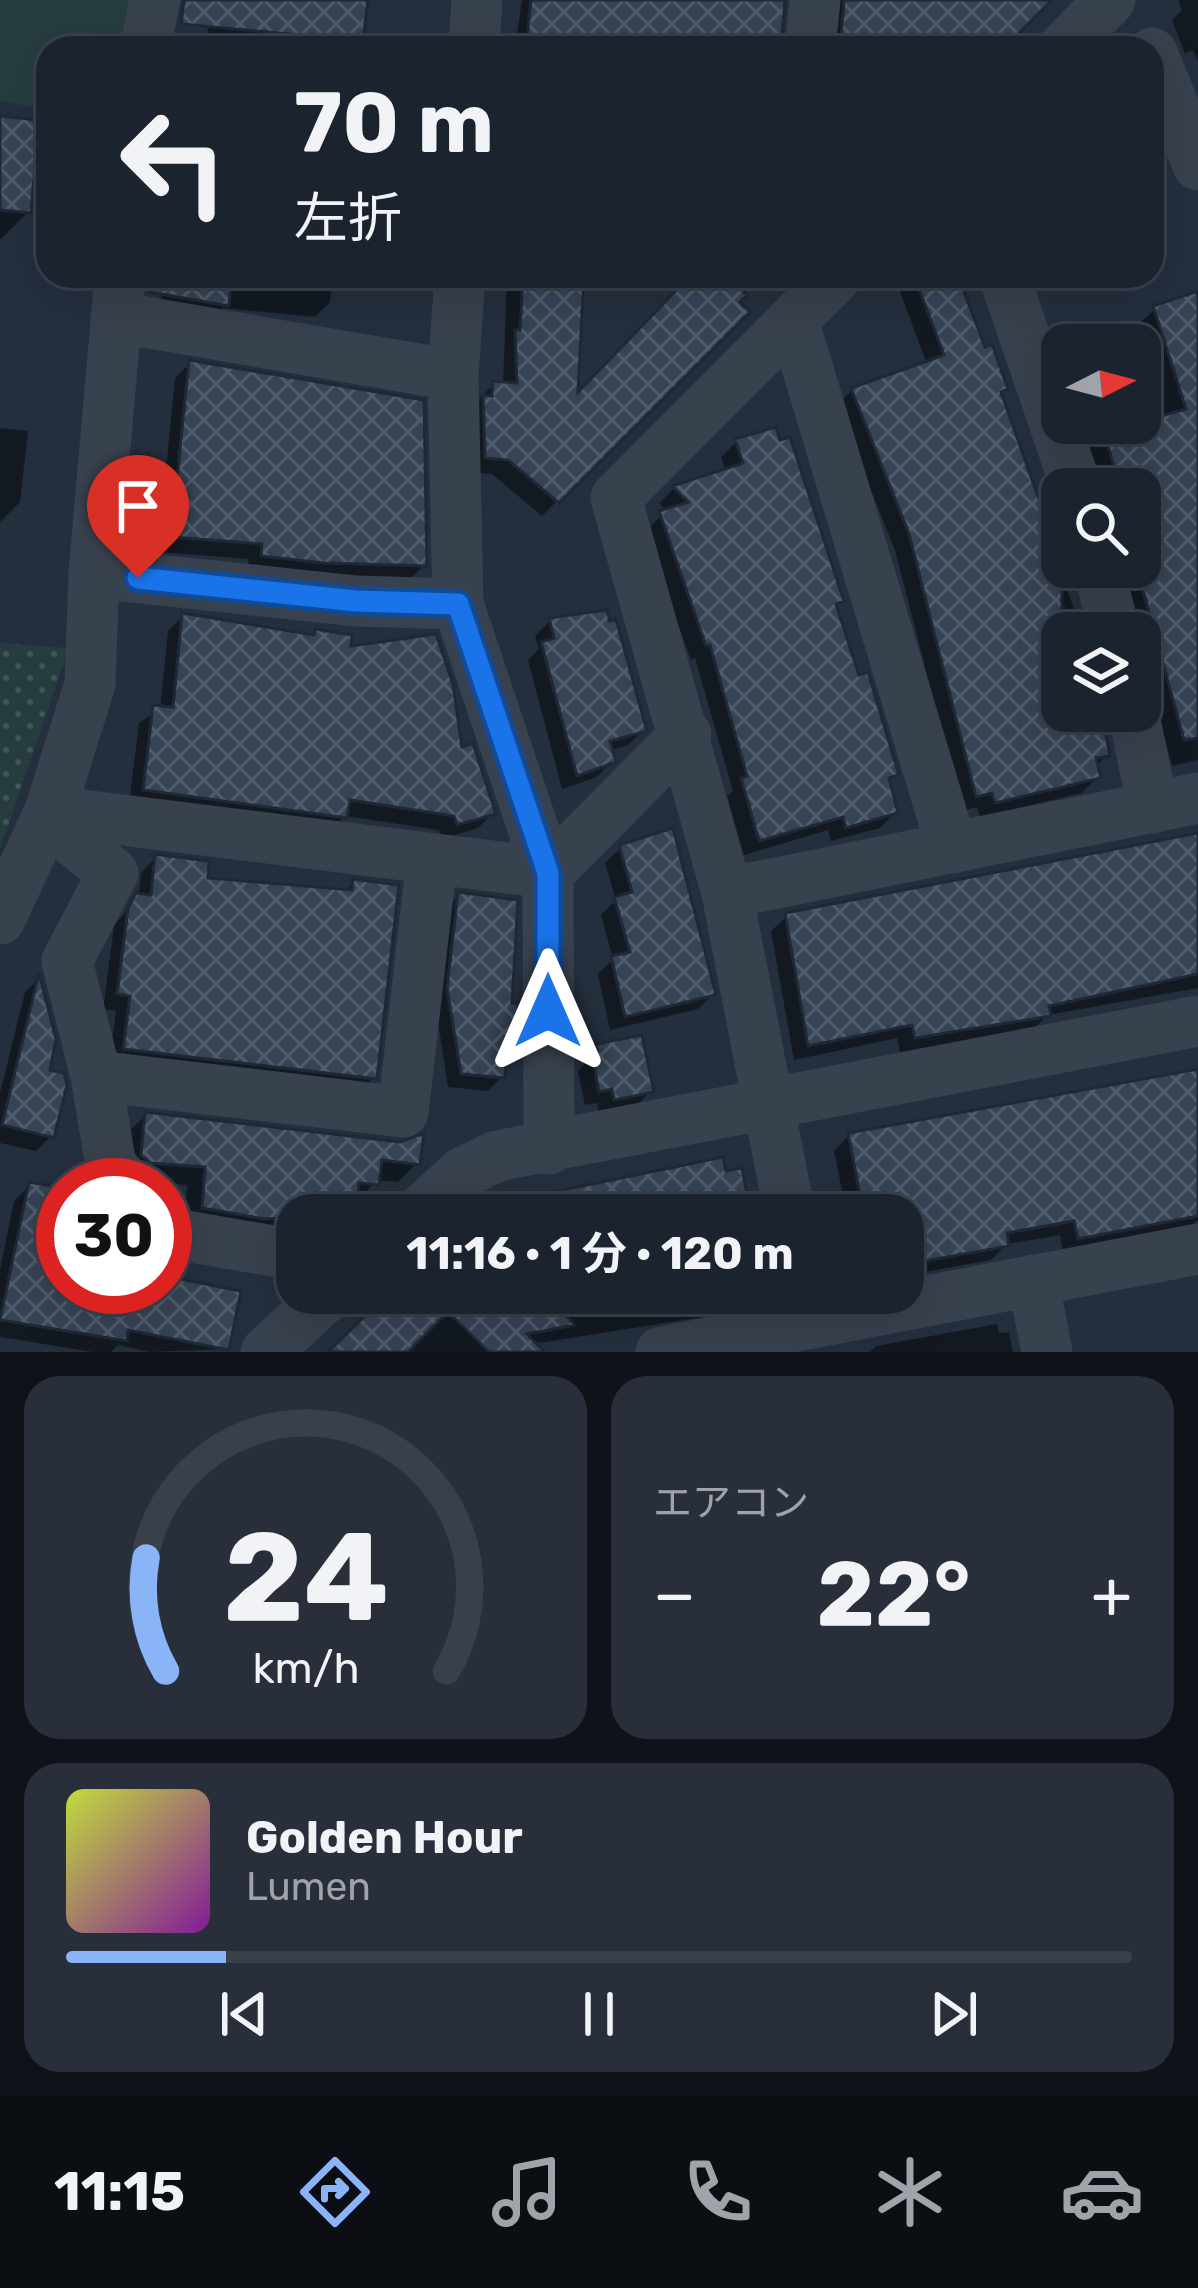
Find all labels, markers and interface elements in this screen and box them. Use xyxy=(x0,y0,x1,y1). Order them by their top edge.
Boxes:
text: 70 m xyxy=(294,73,494,173)
icon: left xyxy=(96,84,252,240)
text: 左折 xyxy=(294,187,402,251)
north arrow xyxy=(1041,324,1161,444)
map controls xyxy=(1041,324,1161,732)
pin xyxy=(87,455,189,578)
button: search xyxy=(1041,468,1161,588)
icon: arrive xyxy=(105,473,171,539)
button: layers xyxy=(1041,612,1161,732)
position arrow xyxy=(485,948,611,1074)
speed limit sign: 30 xyxy=(36,1158,192,1314)
text: 11:16 · 1 分 · 120 m xyxy=(406,1227,794,1280)
text: エアコン xyxy=(653,1480,809,1526)
text: 24 xyxy=(223,1503,388,1651)
text: 22° xyxy=(816,1541,970,1648)
text: − xyxy=(653,1555,696,1634)
text: + xyxy=(1091,1555,1132,1634)
text: km/h xyxy=(252,1642,359,1693)
text: Golden Hour xyxy=(246,1811,523,1864)
text: Lumen xyxy=(246,1864,371,1910)
icon: previous xyxy=(211,1981,277,2047)
icon: pause xyxy=(566,1981,632,2047)
icon: next xyxy=(921,1981,987,2047)
icon: directions xyxy=(293,2150,377,2234)
icon: music xyxy=(485,2150,569,2234)
icon: phone xyxy=(676,2150,760,2234)
icon: climate xyxy=(868,2150,952,2234)
icon: car xyxy=(1060,2150,1144,2234)
text: 11:15 xyxy=(54,2160,185,2224)

